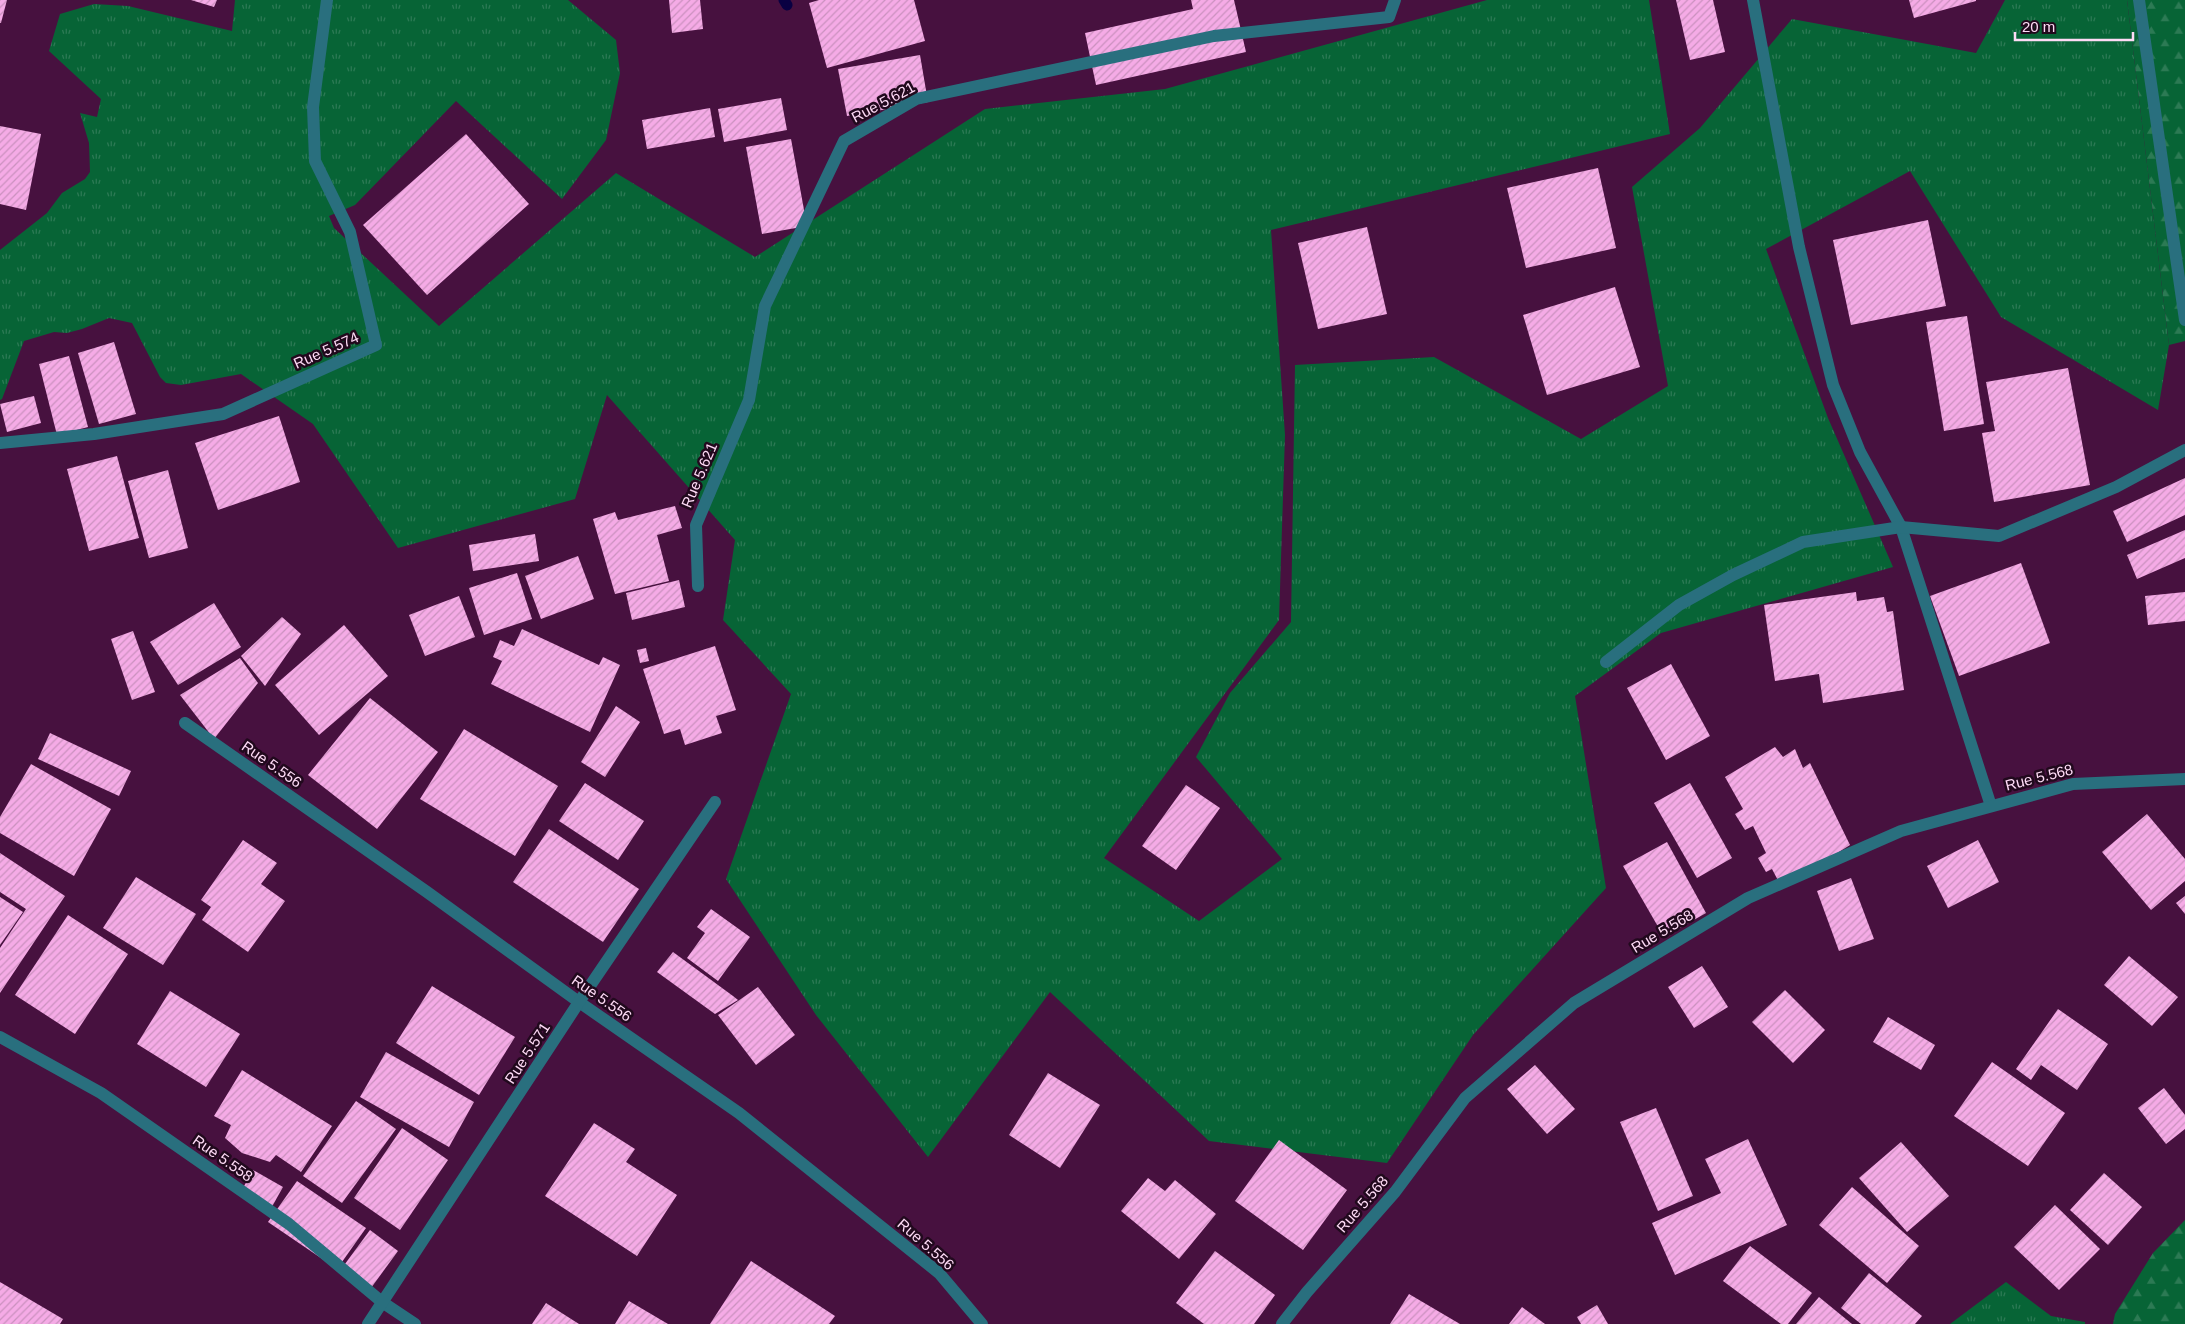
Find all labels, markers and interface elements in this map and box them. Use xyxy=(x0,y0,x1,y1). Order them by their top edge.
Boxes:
scale bar xyxy=(2015,10,2132,42)
text: 20 m xyxy=(2022,18,2055,35)
street label: Rue 5.621 xyxy=(848,78,918,126)
street label: Rue 5.574 xyxy=(291,328,361,372)
street label: Rue 5.621 xyxy=(678,440,720,510)
street label: Rue 5.556 xyxy=(239,737,305,791)
street label: Rue 5.568 xyxy=(2003,760,2075,794)
street label: Rue 5.568 xyxy=(1628,906,1696,956)
street label: Rue 5.556 xyxy=(569,971,635,1025)
street label: Rue 5.571 xyxy=(501,1019,553,1087)
street label: Rue 5.558 xyxy=(190,1131,256,1185)
street label: Rue 5.568 xyxy=(1333,1172,1391,1236)
street label: Rue 5.556 xyxy=(894,1215,958,1273)

